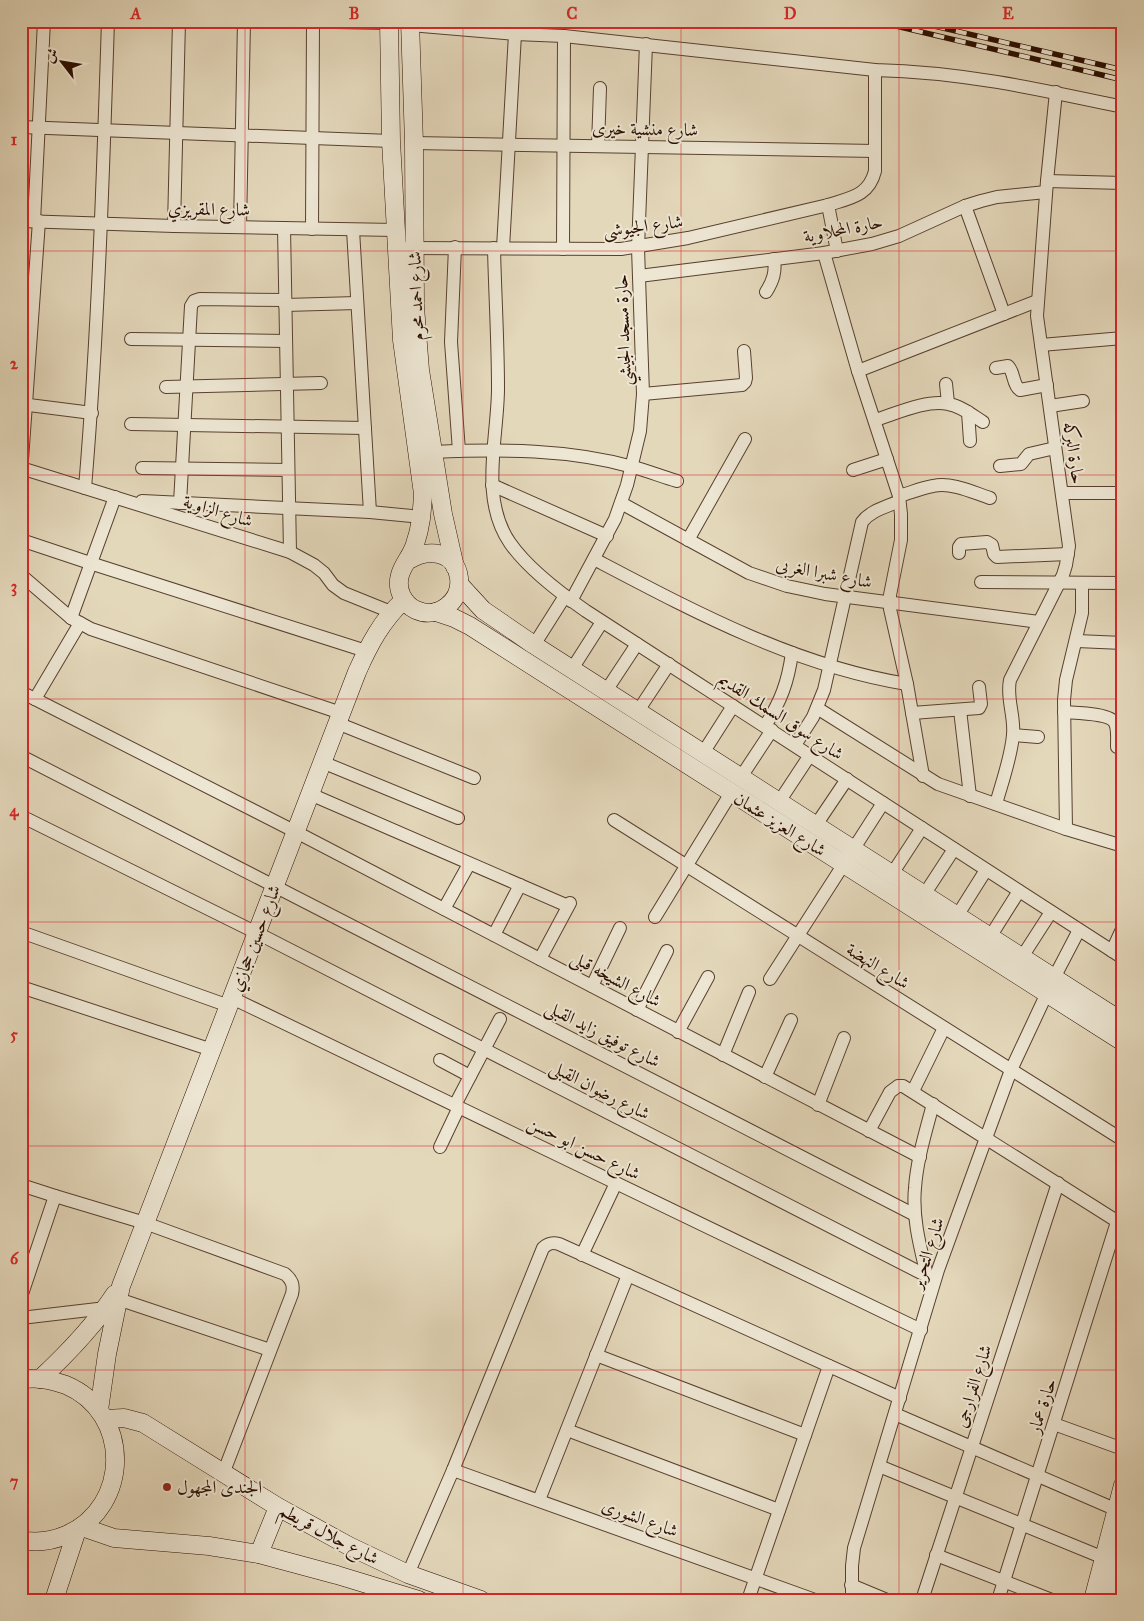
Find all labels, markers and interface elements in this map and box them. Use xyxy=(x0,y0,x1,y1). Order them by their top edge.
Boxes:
text: A xyxy=(130,4,142,23)
text: B xyxy=(349,4,359,23)
text: C xyxy=(567,4,578,23)
text: D xyxy=(784,4,797,23)
text: E xyxy=(1002,4,1014,23)
north arrow xyxy=(38,38,88,88)
text: ش xyxy=(40,45,62,66)
street label: شارع منشية خيرى xyxy=(592,117,698,145)
text: 1 xyxy=(11,130,18,149)
street label: شارع المقريزي xyxy=(168,197,250,225)
street label: شارع الجيوشى xyxy=(602,210,685,246)
street label: حارة المحلاوية xyxy=(802,211,884,247)
street label: شارع احمد محرم xyxy=(403,251,434,341)
street label: حارة مسجد الجيشي xyxy=(610,274,642,386)
text: 2 xyxy=(10,354,19,373)
street label: حارة البركه xyxy=(1059,420,1089,486)
street label: شارع الزاوية xyxy=(179,490,256,536)
street label: شارع شبرا الغربى xyxy=(773,553,874,597)
text: 3 xyxy=(11,577,17,597)
street label: شارع سوق السمك القديم xyxy=(711,667,848,769)
street label: شارع العزيز عثمان xyxy=(728,787,830,864)
text: 4 xyxy=(10,801,20,821)
street label: شارع حسين حجازي xyxy=(225,882,289,996)
street label: شارع النهضة xyxy=(840,938,914,997)
street label: شارع الشيخه قبلى xyxy=(565,946,665,1015)
street label: شارع توفيق زايد القبلى xyxy=(540,996,664,1076)
text: 5 xyxy=(10,1025,18,1044)
street label: شارع رضوان القبلى xyxy=(544,1055,654,1128)
street label: شارع حسن ابو حسن xyxy=(522,1111,644,1188)
street label: شارع التحرير xyxy=(905,1215,953,1295)
text: 6 xyxy=(10,1249,19,1268)
street label: شارع الفرارجى xyxy=(949,1342,1001,1431)
street label: حارة عمار xyxy=(1022,1376,1061,1438)
text: 7 xyxy=(10,1472,19,1491)
place label: الجندى المجهول xyxy=(177,1476,262,1498)
marker: الجندى المجهول xyxy=(161,1481,173,1493)
street label: شارع الشورى xyxy=(597,1494,681,1546)
street label: شارع جلال قريطم xyxy=(273,1499,383,1575)

